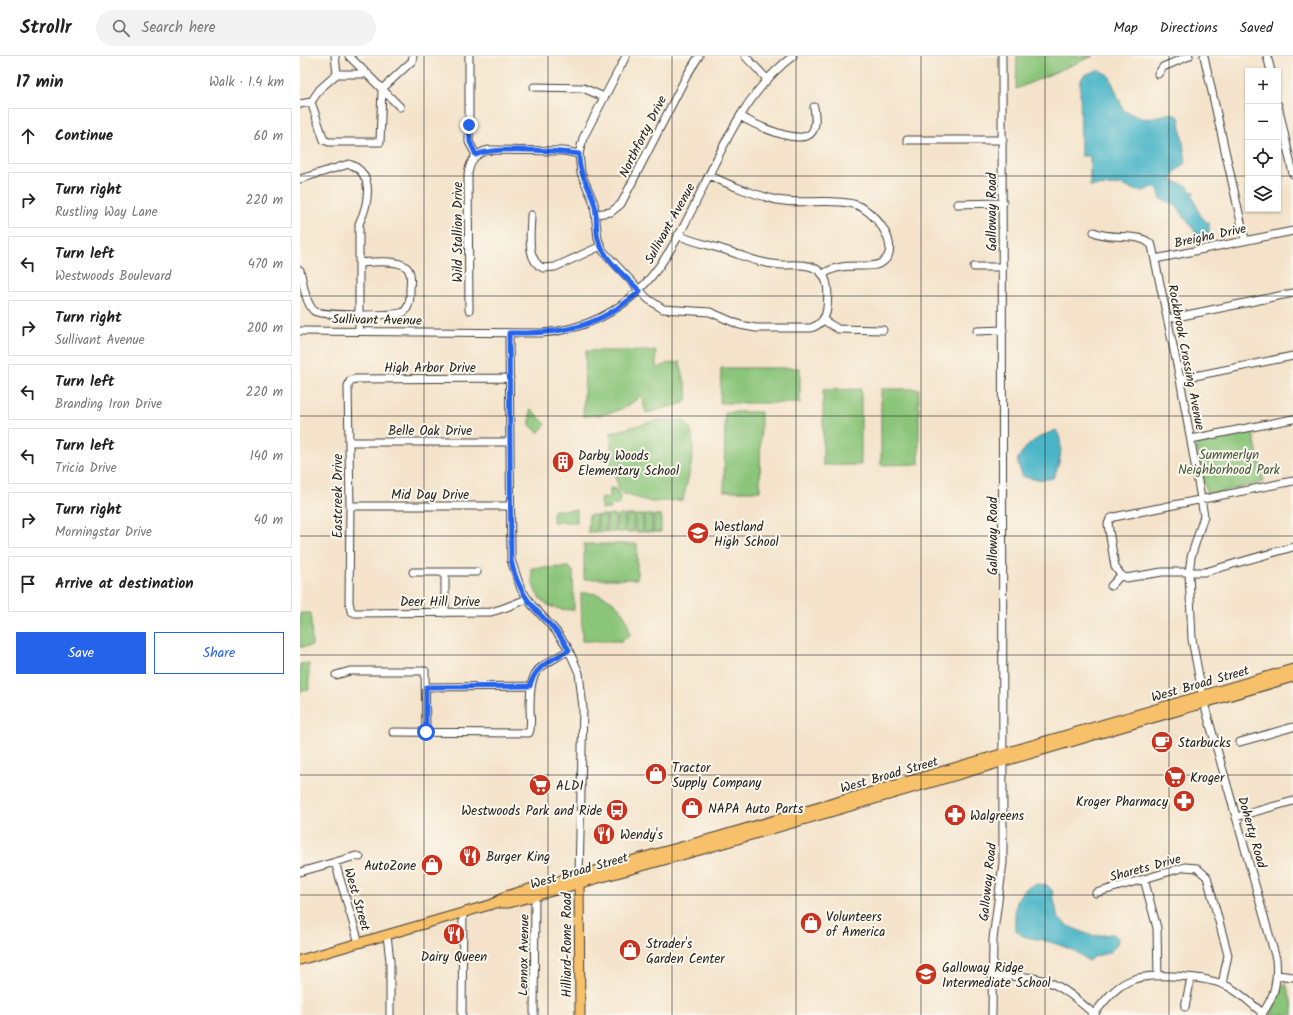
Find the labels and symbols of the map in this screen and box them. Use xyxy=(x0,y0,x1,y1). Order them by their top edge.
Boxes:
street label: Northforty Drive xyxy=(614,92,673,181)
route end xyxy=(460,116,478,134)
street label: Galloway Road xyxy=(982,172,1003,251)
street label: Sullivant Avenue xyxy=(639,179,701,268)
street label: Wild Stallion Drive xyxy=(448,181,469,282)
street label: Breigha Drive xyxy=(1172,219,1248,254)
street label: Rockbrook Crossing Avenue xyxy=(1161,282,1210,432)
street label: Sullivant Avenue xyxy=(332,309,422,332)
street label: High Arbor Drive xyxy=(384,358,476,379)
street label: Belle Oak Drive xyxy=(388,421,472,442)
park label: Summerlyn Neighborhood Park xyxy=(1178,445,1281,481)
place label: Darby Woods Elementary School xyxy=(578,446,679,482)
building icon: Darby Woods Elementary School xyxy=(550,449,576,475)
street label: Eastcreek Drive xyxy=(328,454,349,538)
street label: Mid Day Drive xyxy=(391,485,469,506)
street label: Galloway Road xyxy=(983,496,1004,575)
place label: Westland High School xyxy=(714,517,779,553)
school or university icon: Westland High School xyxy=(685,520,711,546)
street label: Deer Hill Drive xyxy=(400,592,480,613)
street label: West Broad Street xyxy=(1149,660,1253,708)
route start xyxy=(417,723,435,741)
cafe icon: Starbucks xyxy=(1149,729,1175,755)
place label: Starbucks xyxy=(1178,733,1231,754)
street label: West Broad Street xyxy=(838,751,942,799)
place label: Tractor Supply Company xyxy=(672,758,762,794)
shop icon: Tractor Supply Company xyxy=(643,761,669,787)
supermarket icon: Kroger xyxy=(1162,764,1188,790)
place label: Kroger xyxy=(1190,768,1225,789)
supermarket icon: ALDI xyxy=(527,772,553,798)
place label: ALDI xyxy=(556,776,583,797)
pharmacy icon: Kroger Pharmacy xyxy=(1171,788,1197,814)
place label: Kroger Pharmacy xyxy=(1076,792,1169,813)
street label: Doherty Road xyxy=(1231,794,1272,871)
shop icon: NAPA Auto Parts xyxy=(679,795,705,821)
bus stop icon: Westwoods Park and Ride xyxy=(604,797,630,823)
place label: NAPA Auto Parts xyxy=(708,799,804,820)
place label: Westwoods Park and Ride xyxy=(461,801,602,822)
pharmacy icon: Walgreens xyxy=(942,802,968,828)
place label: Walgreens xyxy=(970,806,1025,827)
restaurant icon: Wendy's xyxy=(591,821,617,847)
place label: Wendy's xyxy=(620,825,663,846)
street label: Galloway Road xyxy=(974,842,1003,922)
restaurant icon: Burger King xyxy=(457,843,483,869)
place label: Burger King xyxy=(486,847,550,868)
street label: West Broad Street xyxy=(528,847,632,895)
street label: Sharets Drive xyxy=(1107,849,1184,888)
shop icon: AutoZone xyxy=(419,852,445,878)
place label: AutoZone xyxy=(364,856,416,877)
street label: West Street xyxy=(338,865,376,934)
street label: Hilliard-Rome Road xyxy=(557,892,578,998)
place label: Volunteers of America xyxy=(826,907,885,943)
shop icon: Volunteers of America xyxy=(798,910,824,936)
street label: Lennox Avenue xyxy=(513,914,536,996)
restaurant icon: Dairy Queen xyxy=(441,921,467,947)
place label: Strader's Garden Center xyxy=(646,934,725,970)
shop icon: Strader's Garden Center xyxy=(617,937,643,963)
place label: Dairy Queen xyxy=(421,947,487,968)
place label: Galloway Ridge Intermediate School xyxy=(942,958,1051,994)
school or university icon: Galloway Ridge Intermediate School xyxy=(913,961,939,987)

